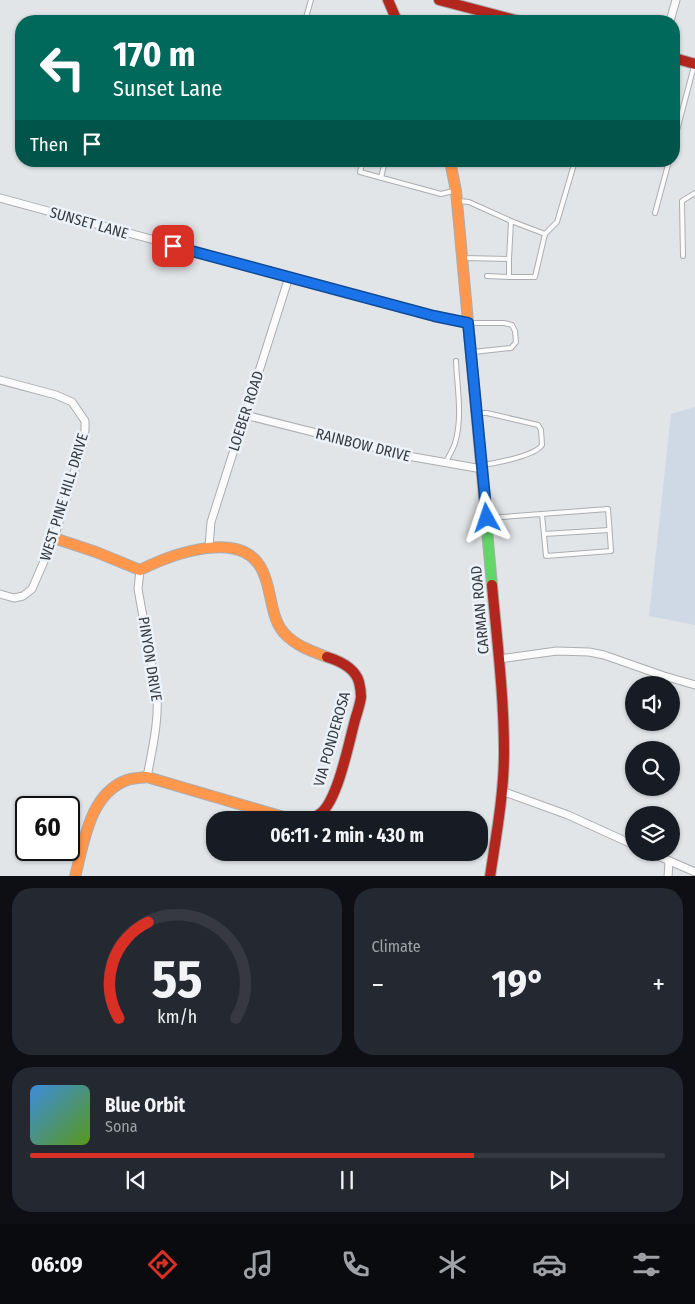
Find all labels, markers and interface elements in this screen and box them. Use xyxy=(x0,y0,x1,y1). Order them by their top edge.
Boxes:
text: 170 m xyxy=(113,33,196,75)
icon: left xyxy=(30,35,95,100)
text: Sunset Lane xyxy=(113,75,222,102)
icon: arrive xyxy=(78,130,106,158)
text: Then xyxy=(30,133,68,156)
street label: SUNSET LANE xyxy=(48,203,130,243)
pin xyxy=(152,225,194,267)
icon: arrive xyxy=(159,232,187,260)
street label: LOEBER ROAD xyxy=(225,369,267,453)
street label: RAINBOW DRIVE xyxy=(314,425,412,465)
street label: WEST PINE HILL DRIVE xyxy=(36,431,92,563)
position arrow xyxy=(460,491,512,543)
street label: CARMAN ROAD xyxy=(467,565,493,655)
street label: PINYON DRIVE xyxy=(134,615,166,703)
map controls xyxy=(625,676,680,861)
button: sound xyxy=(625,676,680,731)
street label: VIA PONDEROSA xyxy=(310,689,354,788)
button: search xyxy=(625,741,680,796)
speed limit sign: 60 xyxy=(15,796,80,861)
button: layers xyxy=(625,806,680,861)
text: 06:11 · 2 min · 430 m xyxy=(270,824,424,847)
text: Climate xyxy=(372,937,421,956)
text: 55 xyxy=(151,948,202,1011)
text: 19° xyxy=(491,961,545,1007)
text: − xyxy=(372,968,384,1001)
text: + xyxy=(652,968,665,1001)
text: km/h xyxy=(157,1006,197,1028)
text: Blue Orbit xyxy=(105,1094,185,1117)
text: Sona xyxy=(105,1117,138,1136)
icon: previous xyxy=(122,1166,150,1194)
icon: pause xyxy=(333,1166,361,1194)
icon: next xyxy=(545,1166,573,1194)
icon: directions xyxy=(145,1247,180,1282)
icon: music xyxy=(241,1247,276,1282)
icon: phone xyxy=(338,1247,373,1282)
icon: climate xyxy=(435,1247,470,1282)
icon: car xyxy=(532,1247,567,1282)
icon: filters xyxy=(629,1247,664,1282)
text: 06:09 xyxy=(31,1251,83,1278)

